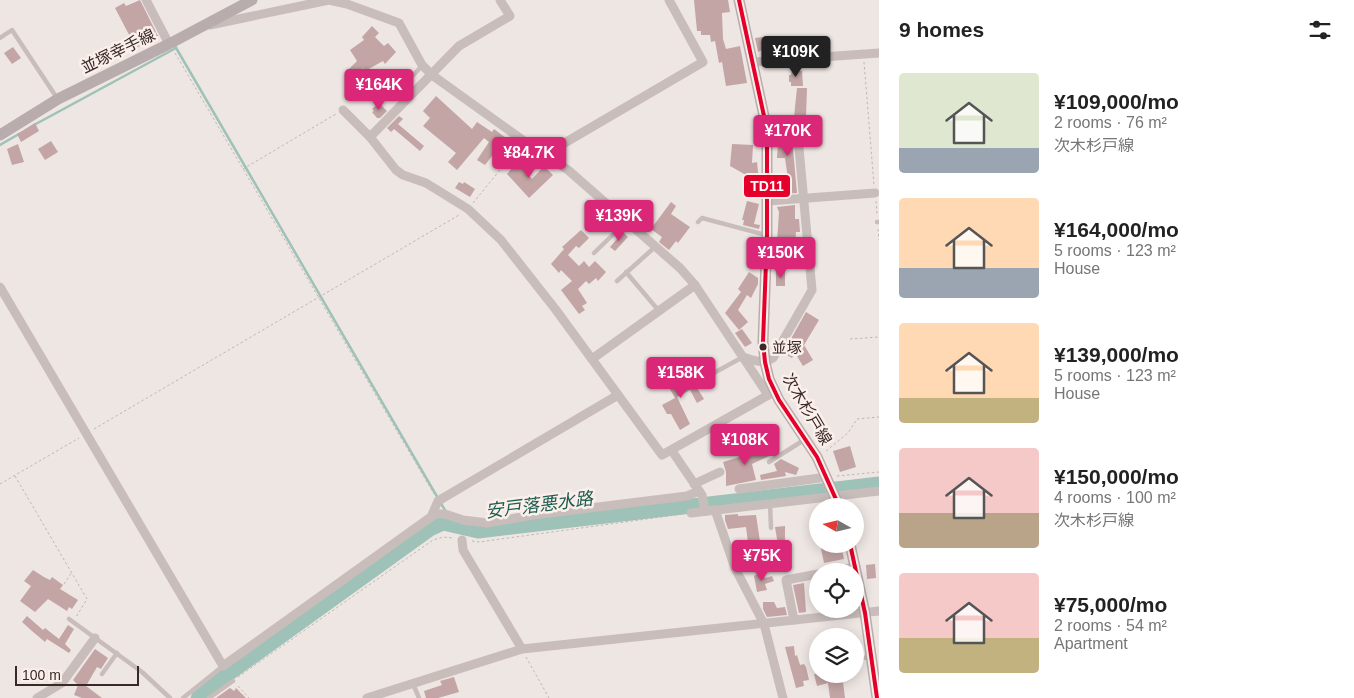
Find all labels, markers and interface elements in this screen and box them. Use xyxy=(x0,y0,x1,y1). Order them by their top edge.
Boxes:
icon: filters xyxy=(1306,16,1334,44)
text: 9 homes xyxy=(899,18,984,41)
street label: 並塚幸手線 xyxy=(78,26,158,76)
pin: ¥109K xyxy=(761,36,831,78)
text: ¥109K xyxy=(772,43,820,60)
pin: ¥164K xyxy=(344,68,414,111)
text: ¥164K xyxy=(355,76,403,93)
text: ¥109,000/mo xyxy=(1054,90,1179,113)
icon: home xyxy=(939,93,999,153)
pin: ¥170K xyxy=(753,114,823,157)
text: 2 rooms · 76 m² xyxy=(1054,114,1167,131)
text: ¥170K xyxy=(764,122,812,139)
pin: ¥84.7K xyxy=(488,136,570,179)
text: 次木杉戸線 xyxy=(1054,137,1134,154)
text: ¥84.7K xyxy=(503,144,555,161)
line badge: TD11 xyxy=(743,174,791,198)
text: TD11 xyxy=(750,178,784,194)
pin: ¥139K xyxy=(584,200,654,242)
text: ¥139K xyxy=(595,207,643,224)
icon: home xyxy=(939,218,999,278)
text: ¥164,000/mo xyxy=(1054,218,1179,241)
pin: ¥150K xyxy=(746,236,816,279)
text: 5 rooms · 123 m² xyxy=(1054,242,1176,259)
text: ¥150K xyxy=(757,244,805,261)
text: House xyxy=(1054,260,1100,277)
place label: 並塚 xyxy=(772,339,802,356)
marker: 並塚 xyxy=(758,342,768,352)
icon: home xyxy=(939,343,999,403)
text: ¥139,000/mo xyxy=(1054,343,1179,366)
pin: ¥158K xyxy=(646,356,716,399)
text: ¥158K xyxy=(657,364,705,381)
text: 5 rooms · 123 m² xyxy=(1054,367,1176,384)
street label: 次木杉戸線 xyxy=(779,370,835,448)
text: House xyxy=(1054,385,1100,402)
pin: ¥108K xyxy=(710,424,780,466)
text: ¥108K xyxy=(721,431,769,448)
text: ¥150,000/mo xyxy=(1054,465,1179,488)
icon: home xyxy=(939,468,999,528)
water label: 安戸落悪水路 xyxy=(484,488,596,522)
text: 4 rooms · 100 m² xyxy=(1054,489,1176,506)
north arrow xyxy=(809,498,864,552)
map controls xyxy=(809,498,864,683)
text: 次木杉戸線 xyxy=(1054,512,1134,529)
pin: ¥75K xyxy=(732,540,792,582)
text: ¥75K xyxy=(743,547,781,564)
button: locate xyxy=(809,563,864,618)
icon: home xyxy=(939,593,999,653)
text: ¥75,000/mo xyxy=(1054,593,1167,616)
text: 2 rooms · 54 m² xyxy=(1054,617,1167,634)
button: layers xyxy=(809,628,864,683)
text: Apartment xyxy=(1054,635,1128,652)
scale bar xyxy=(15,663,139,686)
text: 100 m xyxy=(22,667,61,683)

